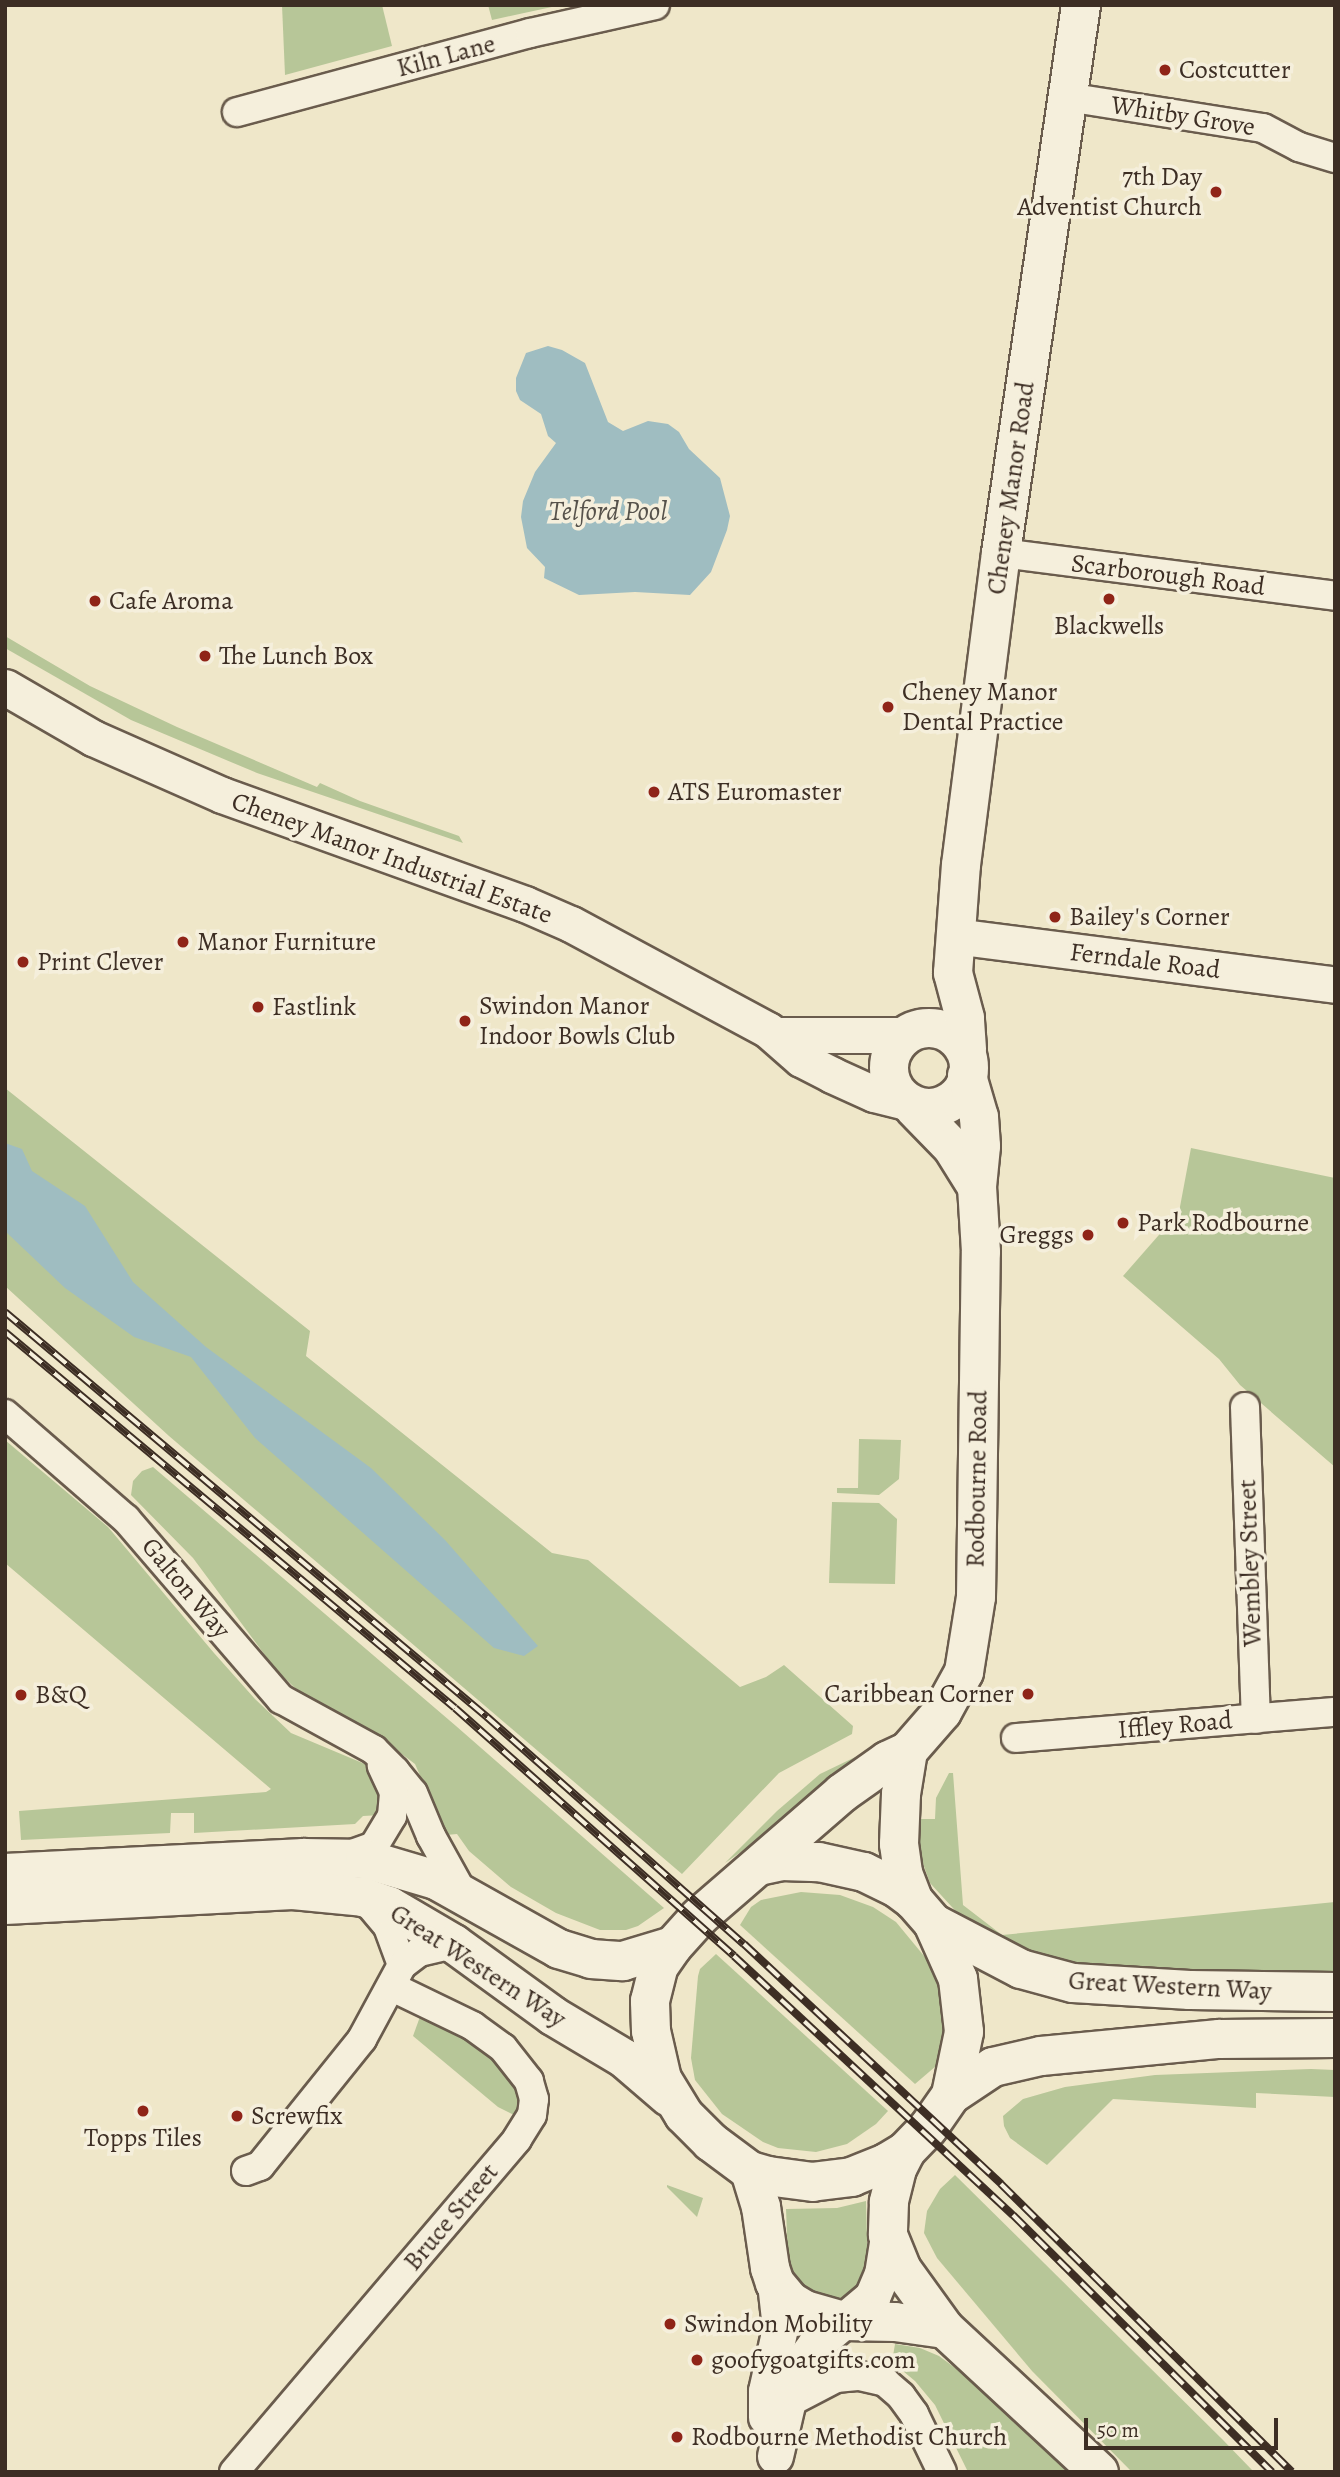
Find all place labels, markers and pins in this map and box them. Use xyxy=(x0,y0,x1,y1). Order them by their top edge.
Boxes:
place label: Costcutter xyxy=(1179,54,1291,86)
marker: Costcutter xyxy=(1157,62,1173,78)
place label: 7th Day Adventist Church xyxy=(1017,161,1202,222)
marker: 7th Day Adventist Church xyxy=(1208,184,1224,200)
place label: Cafe Aroma xyxy=(109,585,233,617)
marker: Blackwells xyxy=(1101,591,1117,607)
marker: Cafe Aroma xyxy=(87,593,103,609)
place label: Blackwells xyxy=(1054,610,1164,642)
place label: The Lunch Box xyxy=(219,640,373,672)
marker: The Lunch Box xyxy=(197,648,213,664)
place label: Cheney Manor Dental Practice xyxy=(902,676,1063,738)
marker: Cheney Manor Dental Practice xyxy=(880,699,896,715)
place label: ATS Euromaster xyxy=(668,776,842,808)
marker: ATS Euromaster xyxy=(646,784,662,800)
place label: Bailey's Corner xyxy=(1069,901,1230,933)
marker: Bailey's Corner xyxy=(1047,909,1063,925)
place label: Manor Furniture xyxy=(197,926,376,958)
marker: Manor Furniture xyxy=(175,934,191,950)
place label: Print Clever xyxy=(37,946,163,978)
marker: Print Clever xyxy=(15,954,31,970)
place label: Swindon Manor Indoor Bowls Club xyxy=(479,990,675,1052)
place label: Fastlink xyxy=(272,991,356,1023)
marker: Fastlink xyxy=(250,999,266,1015)
marker: Swindon Manor Indoor Bowls Club xyxy=(457,1013,473,1029)
place label: Park Rodbourne xyxy=(1137,1207,1309,1239)
marker: Park Rodbourne xyxy=(1115,1215,1131,1231)
place label: Greggs xyxy=(1000,1219,1074,1251)
marker: Greggs xyxy=(1080,1227,1096,1243)
place label: Caribbean Corner xyxy=(824,1678,1014,1710)
place label: B&Q xyxy=(35,1679,87,1711)
marker: Caribbean Corner xyxy=(1020,1686,1036,1702)
marker: B&Q xyxy=(13,1687,29,1703)
place label: Screwfix xyxy=(251,2100,343,2132)
marker: Topps Tiles xyxy=(135,2103,151,2119)
marker: Screwfix xyxy=(229,2108,245,2124)
place label: Topps Tiles xyxy=(84,2122,202,2154)
place label: Swindon Mobility xyxy=(684,2308,872,2340)
marker: Swindon Mobility xyxy=(662,2316,678,2332)
place label: goofygoatgifts.com xyxy=(711,2344,916,2376)
marker: goofygoatgifts.com xyxy=(689,2352,705,2368)
place label: Rodbourne Methodist Church xyxy=(691,2421,1007,2453)
marker: Rodbourne Methodist Church xyxy=(669,2429,685,2445)

